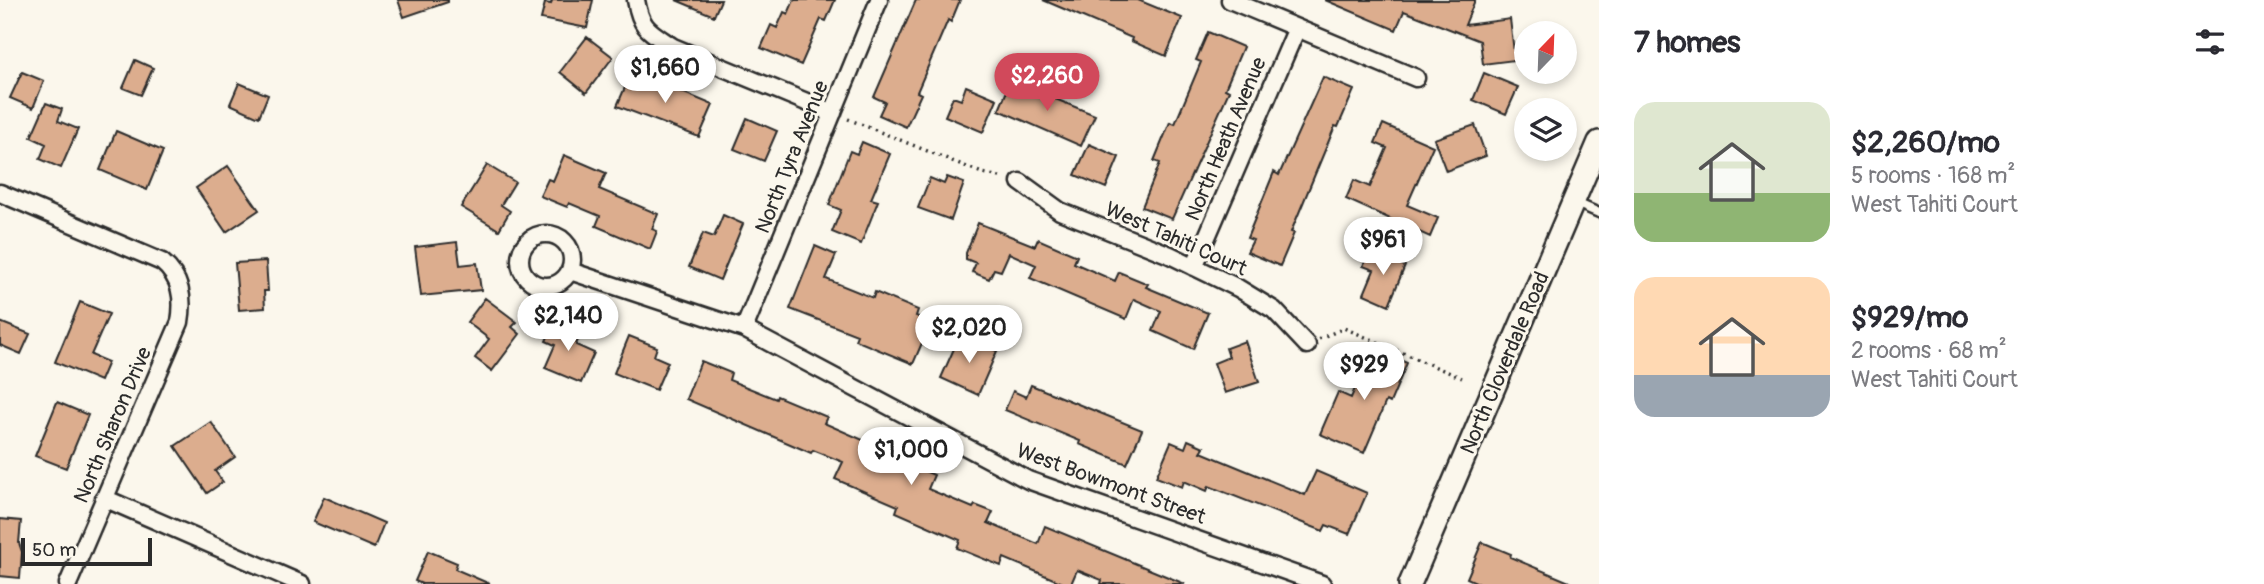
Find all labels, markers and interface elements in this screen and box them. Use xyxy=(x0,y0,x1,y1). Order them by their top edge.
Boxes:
north arrow xyxy=(1514,21,1577,84)
map controls xyxy=(1514,21,1577,161)
icon: filters xyxy=(2191,23,2229,61)
text: 7 homes xyxy=(1634,24,1741,61)
pin: $1,660 xyxy=(608,46,722,105)
street label: North Heath Avenue xyxy=(1179,52,1273,225)
text: $1,660 xyxy=(630,53,700,82)
pin: $2,260 xyxy=(990,54,1104,113)
text: $2,260 xyxy=(1010,61,1084,90)
street label: North Tyra Avenue xyxy=(749,76,835,237)
button: layers xyxy=(1514,98,1577,161)
text: $2,260/mo xyxy=(1851,124,2000,161)
icon: home xyxy=(1690,130,1774,214)
text: 5 rooms · 168 m² xyxy=(1851,161,2015,190)
text: West Tahiti Court xyxy=(1851,190,2018,219)
street label: West Tahiti Court xyxy=(1101,196,1251,282)
pin: $961 xyxy=(1342,218,1424,277)
text: $961 xyxy=(1360,225,1406,254)
street label: North Cloverdale Road xyxy=(1454,268,1556,458)
pin: $2,140 xyxy=(511,294,625,353)
text: $929/mo xyxy=(1851,299,1968,336)
text: $2,140 xyxy=(533,301,603,330)
icon: home xyxy=(1690,305,1774,389)
pin: $2,020 xyxy=(912,306,1026,365)
text: $2,020 xyxy=(931,313,1007,342)
text: 2 rooms · 68 m² xyxy=(1851,336,2007,365)
street label: North Sharon Drive xyxy=(68,342,158,507)
pin: $929 xyxy=(1323,342,1405,402)
text: $929 xyxy=(1339,350,1389,379)
text: West Tahiti Court xyxy=(1851,365,2018,394)
pin: $1,000 xyxy=(854,428,968,487)
text: $1,000 xyxy=(874,435,948,464)
street label: West Bowmont Street xyxy=(1013,437,1210,531)
scale bar xyxy=(21,535,152,567)
text: 50 m xyxy=(32,538,76,562)

